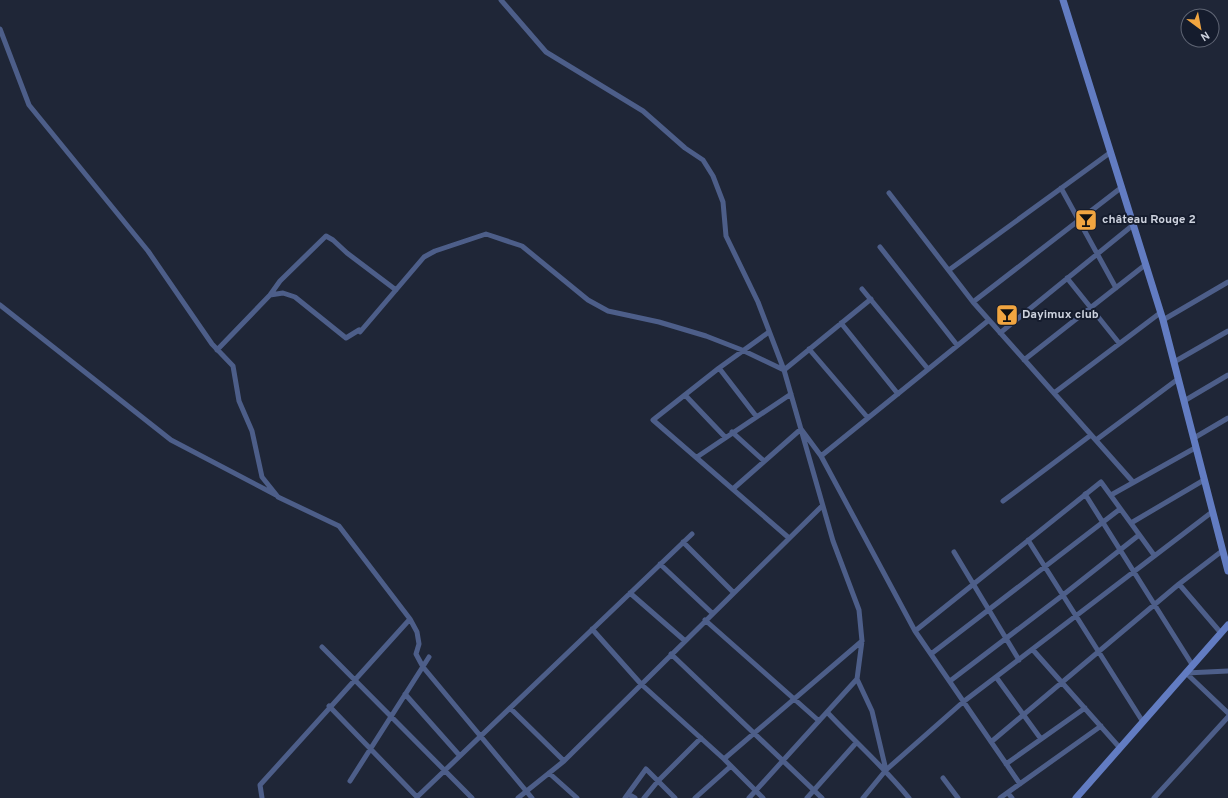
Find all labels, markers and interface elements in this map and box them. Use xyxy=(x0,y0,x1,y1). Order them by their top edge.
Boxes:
north arrow xyxy=(1180,8,1220,48)
text: N xyxy=(1198,28,1212,44)
bar icon: château Rouge 2 xyxy=(1073,207,1099,233)
place label: château Rouge 2 xyxy=(1102,212,1196,228)
bar icon: Dayimux club xyxy=(994,302,1020,328)
place label: Dayimux club xyxy=(1022,307,1099,323)

